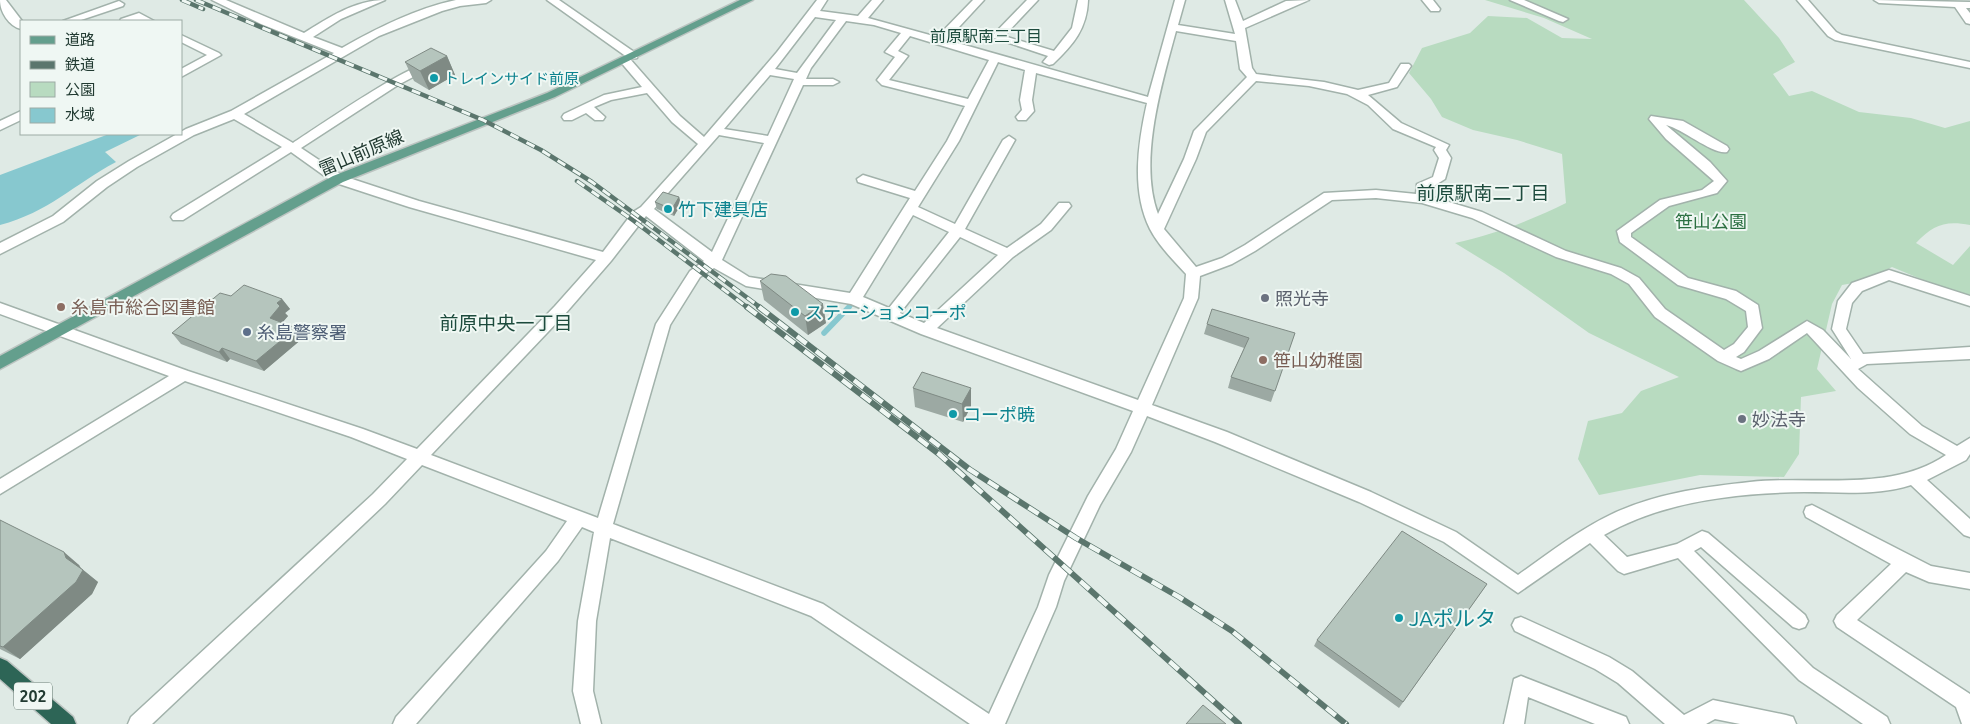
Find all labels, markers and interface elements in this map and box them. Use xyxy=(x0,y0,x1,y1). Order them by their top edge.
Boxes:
legend xyxy=(20,20,182,135)
district label: 前原駅南三丁目 xyxy=(930,27,1042,45)
text: 道路 xyxy=(65,31,95,48)
text: 鉄道 xyxy=(65,56,95,73)
place label: トレインサイド前原 xyxy=(444,70,579,87)
marker: トレインサイド前原 xyxy=(428,72,440,84)
text: 公園 xyxy=(65,81,95,98)
text: 水域 xyxy=(65,106,95,123)
street label: 雷山前原線 xyxy=(316,125,406,179)
district label: 前原駅南二丁目 xyxy=(1416,182,1550,204)
place label: 竹下建具店 xyxy=(678,199,768,219)
marker: 竹下建具店 xyxy=(662,203,674,215)
park label: 笹山公園 xyxy=(1675,211,1747,231)
place label: 照光寺 xyxy=(1275,288,1329,308)
marker: 照光寺 xyxy=(1259,292,1271,304)
place label: 糸島市総合図書館 xyxy=(71,297,215,317)
marker: 糸島市総合図書館 xyxy=(55,301,67,313)
place label: ステーションコーポ xyxy=(805,302,967,322)
marker: ステーションコーポ xyxy=(789,306,801,318)
district label: 前原中央一丁目 xyxy=(439,312,573,334)
place label: 糸島警察署 xyxy=(257,322,347,342)
marker: 糸島警察署 xyxy=(241,326,253,338)
place label: 笹山幼稚園 xyxy=(1273,350,1363,370)
marker: 笹山幼稚園 xyxy=(1257,354,1269,366)
place label: コーポ暁 xyxy=(963,404,1035,424)
marker: コーポ暁 xyxy=(947,408,959,420)
place label: 妙法寺 xyxy=(1752,409,1806,429)
marker: 妙法寺 xyxy=(1736,413,1748,425)
place label: JAポルタ xyxy=(1409,606,1496,630)
marker: JAポルタ xyxy=(1393,612,1405,624)
road number: 202 xyxy=(14,682,52,709)

